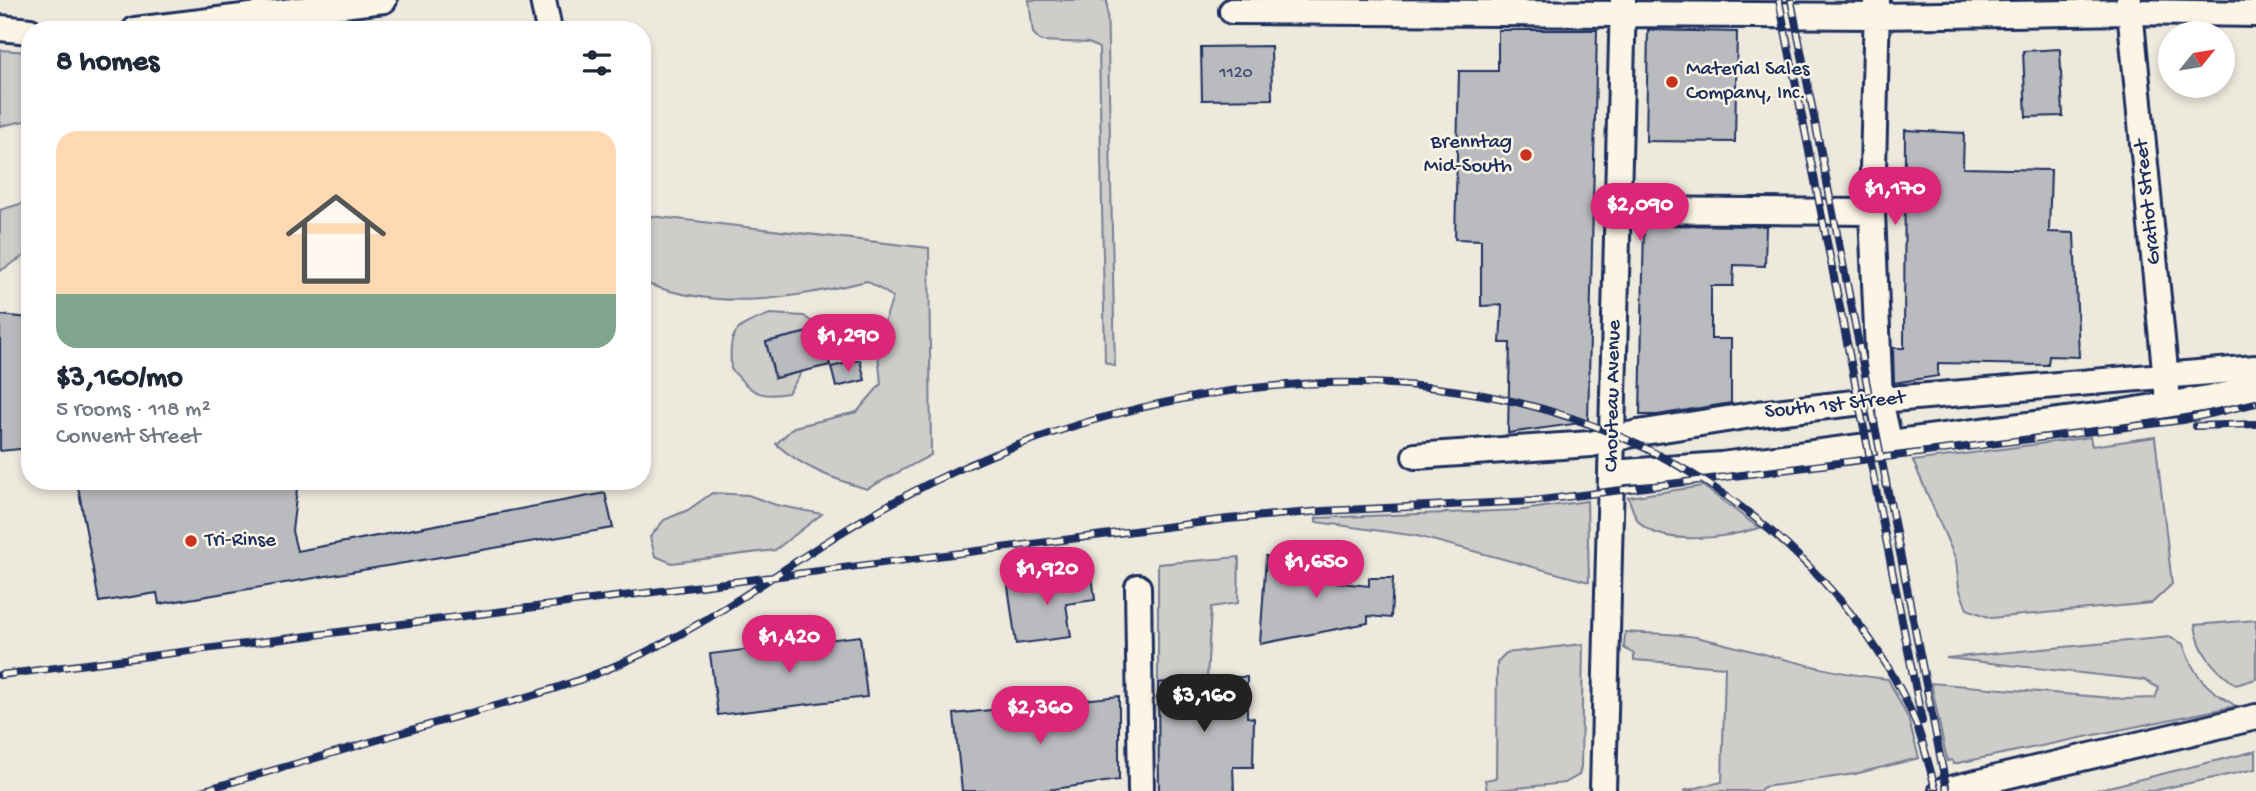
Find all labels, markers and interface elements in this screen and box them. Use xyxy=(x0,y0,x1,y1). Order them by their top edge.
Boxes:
north arrow xyxy=(2158,21,2235,98)
map controls xyxy=(2158,21,2235,98)
icon: filters xyxy=(578,44,616,82)
text: 8 homes xyxy=(56,46,159,81)
place label: Material Sales Company, Inc. xyxy=(1686,58,1811,107)
house number: 1120 xyxy=(1218,63,1253,84)
marker: Material Sales Company, Inc. xyxy=(1664,74,1680,90)
place label: Brenntag Mid-South xyxy=(1424,131,1512,180)
street label: Gratiot Street xyxy=(2130,136,2168,266)
marker: Brenntag Mid-South xyxy=(1518,147,1534,163)
pin: $1,170 xyxy=(1838,168,1952,227)
icon: home xyxy=(273,176,399,302)
text: $1,170 xyxy=(1864,176,1926,203)
pin: $2,090 xyxy=(1583,184,1697,243)
text: $2,090 xyxy=(1607,192,1673,219)
pin: $1,290 xyxy=(791,314,905,374)
street label: Chouteau Avenue xyxy=(1600,318,1628,472)
text: $1,290 xyxy=(817,323,879,350)
text: $3,160/mo xyxy=(56,362,183,397)
street label: South 1st Street xyxy=(1764,386,1909,426)
text: 5 rooms · 118 m² xyxy=(56,397,211,424)
text: Convent Street xyxy=(56,424,200,451)
place label: Tri-Rinse xyxy=(204,529,277,554)
marker: Tri-Rinse xyxy=(183,533,199,549)
pin: $1,650 xyxy=(1259,540,1373,600)
pin: $1,920 xyxy=(990,548,1104,607)
text: $1,650 xyxy=(1284,549,1348,576)
text: $1,920 xyxy=(1016,556,1078,583)
pin: $1,420 xyxy=(732,616,846,675)
text: $1,420 xyxy=(758,624,820,651)
pin: $3,160 xyxy=(1147,674,1261,734)
text: $3,160 xyxy=(1172,683,1236,710)
pin: $2,360 xyxy=(983,686,1097,746)
text: $2,360 xyxy=(1007,695,1073,722)

